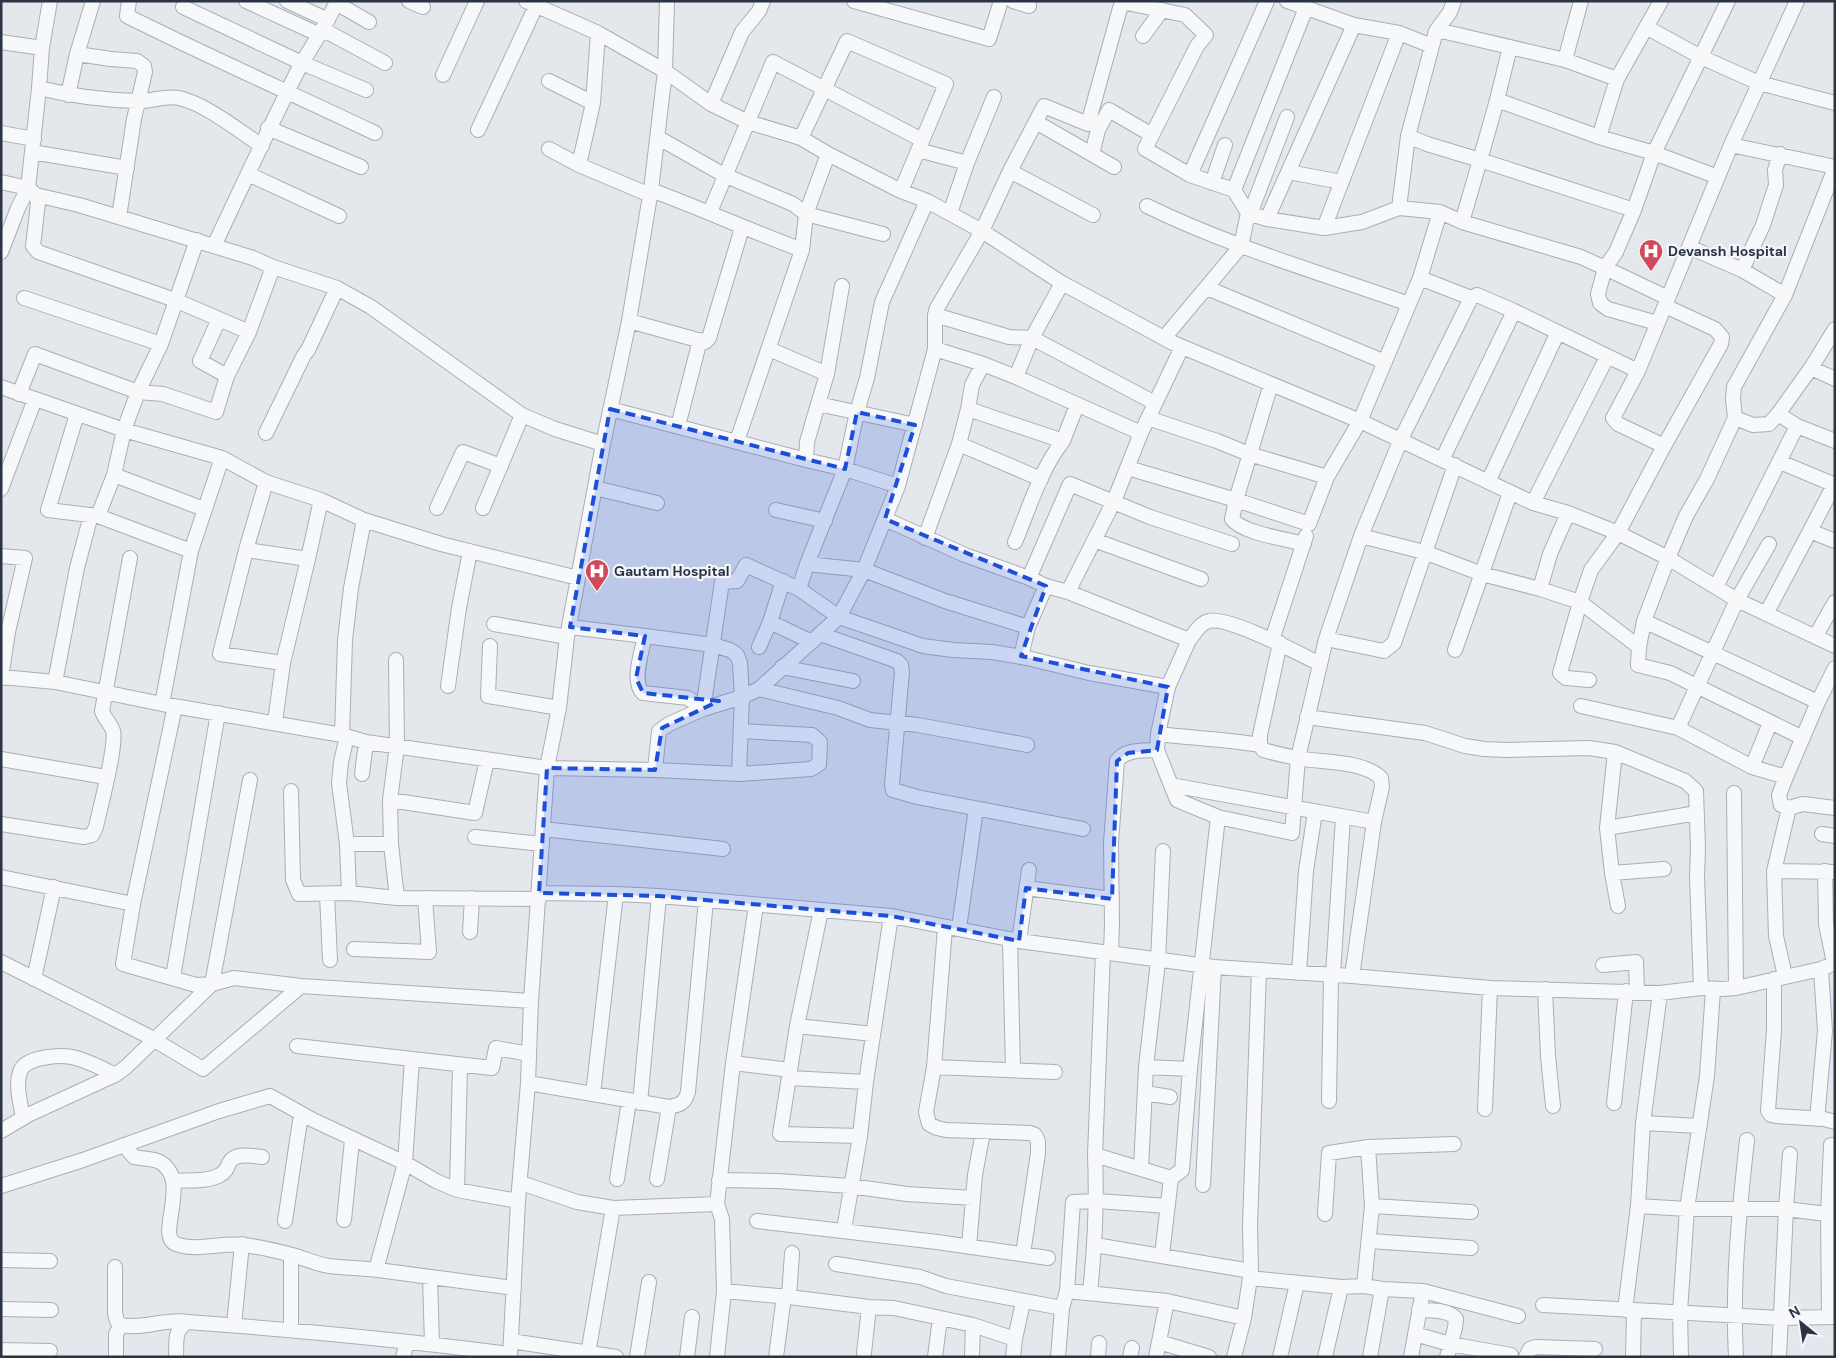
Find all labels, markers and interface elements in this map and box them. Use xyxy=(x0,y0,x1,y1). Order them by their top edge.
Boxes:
hospital icon: Devansh Hospital xyxy=(1638,238,1664,272)
place label: Devansh Hospital xyxy=(1668,242,1787,260)
hospital icon: Gautam Hospital xyxy=(584,558,610,592)
place label: Gautam Hospital xyxy=(614,562,729,580)
north arrow xyxy=(1776,1298,1826,1348)
text: N xyxy=(1786,1301,1803,1322)

